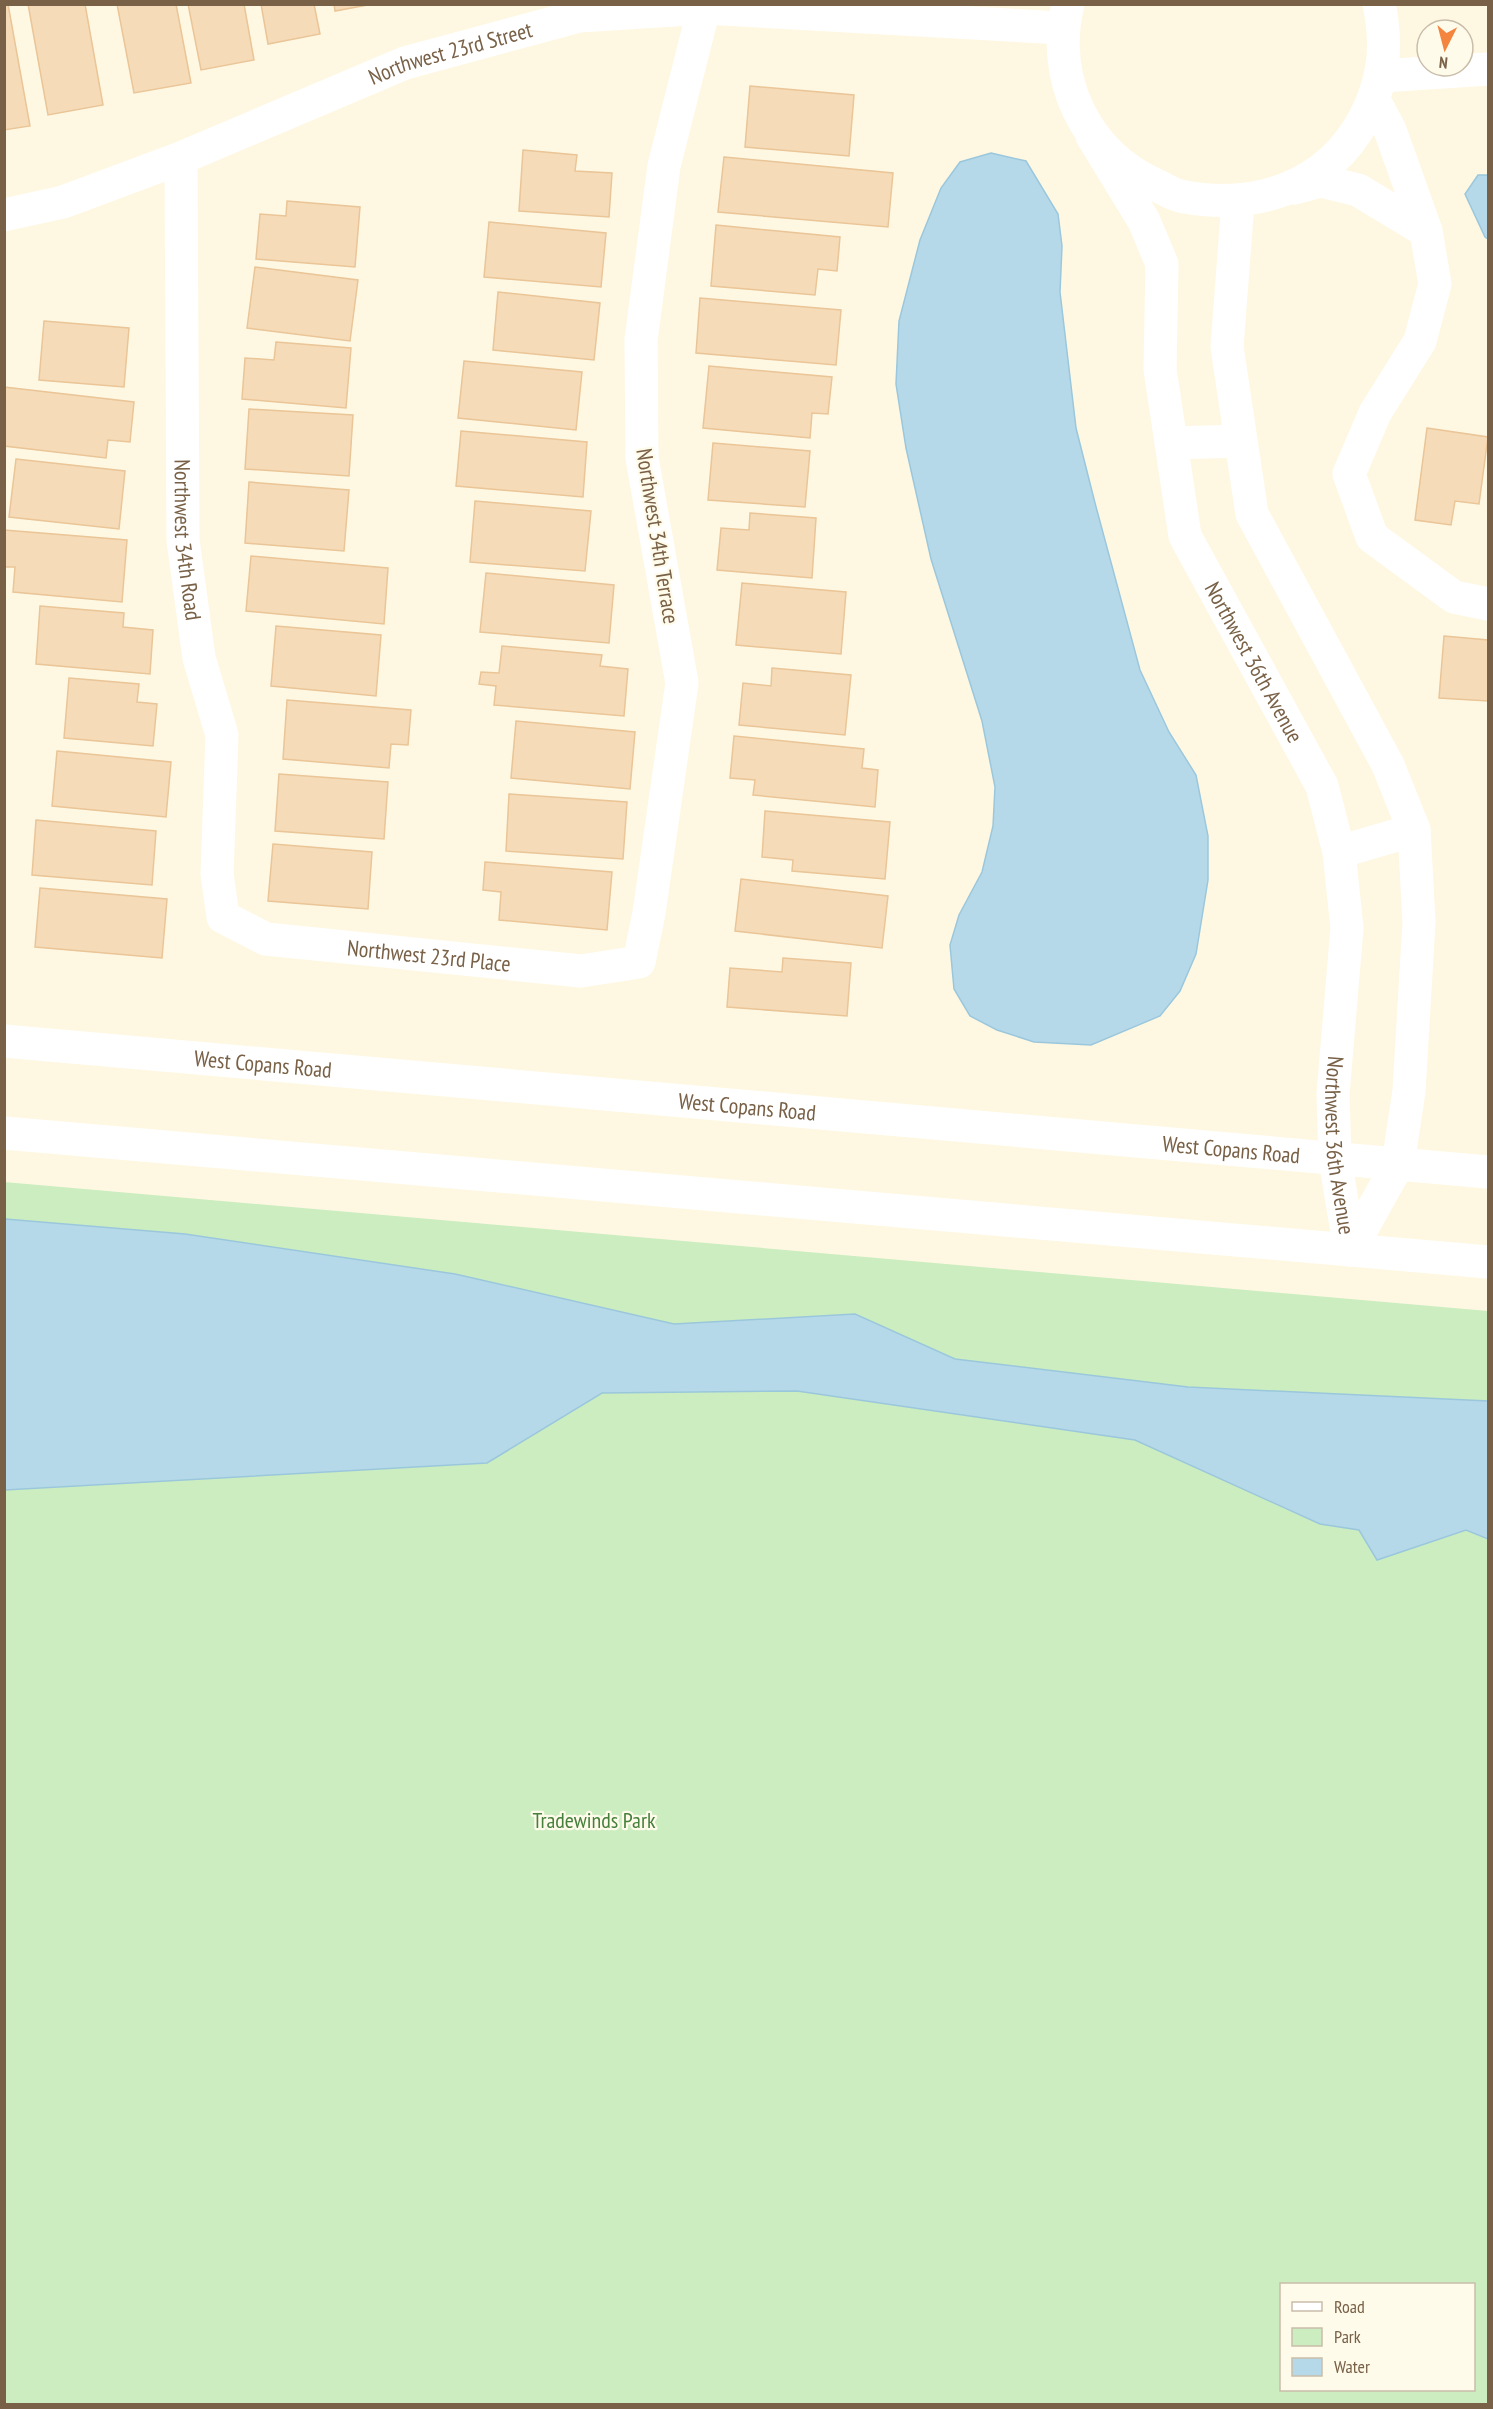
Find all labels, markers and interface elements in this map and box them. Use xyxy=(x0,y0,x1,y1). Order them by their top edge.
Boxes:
street label: Northwest 23rd Street xyxy=(364,15,535,91)
north arrow xyxy=(1415,18,1475,78)
text: N xyxy=(1438,53,1449,73)
street label: Northwest 34th Terrace xyxy=(630,446,686,626)
street label: Northwest 34th Road xyxy=(169,459,208,622)
street label: Northwest 36th Avenue xyxy=(1199,577,1309,747)
street label: Northwest 23rd Place xyxy=(346,933,512,978)
street label: West Copans Road xyxy=(193,1044,333,1084)
street label: Northwest 36th Avenue xyxy=(1319,1055,1361,1236)
street label: West Copans Road xyxy=(677,1087,817,1127)
street label: West Copans Road xyxy=(1161,1129,1301,1169)
park label: Tradewinds Park xyxy=(533,1806,656,1834)
legend xyxy=(1280,2283,1475,2391)
text: Road xyxy=(1334,2295,1365,2318)
text: Park xyxy=(1334,2325,1361,2348)
text: Water xyxy=(1334,2355,1370,2378)

